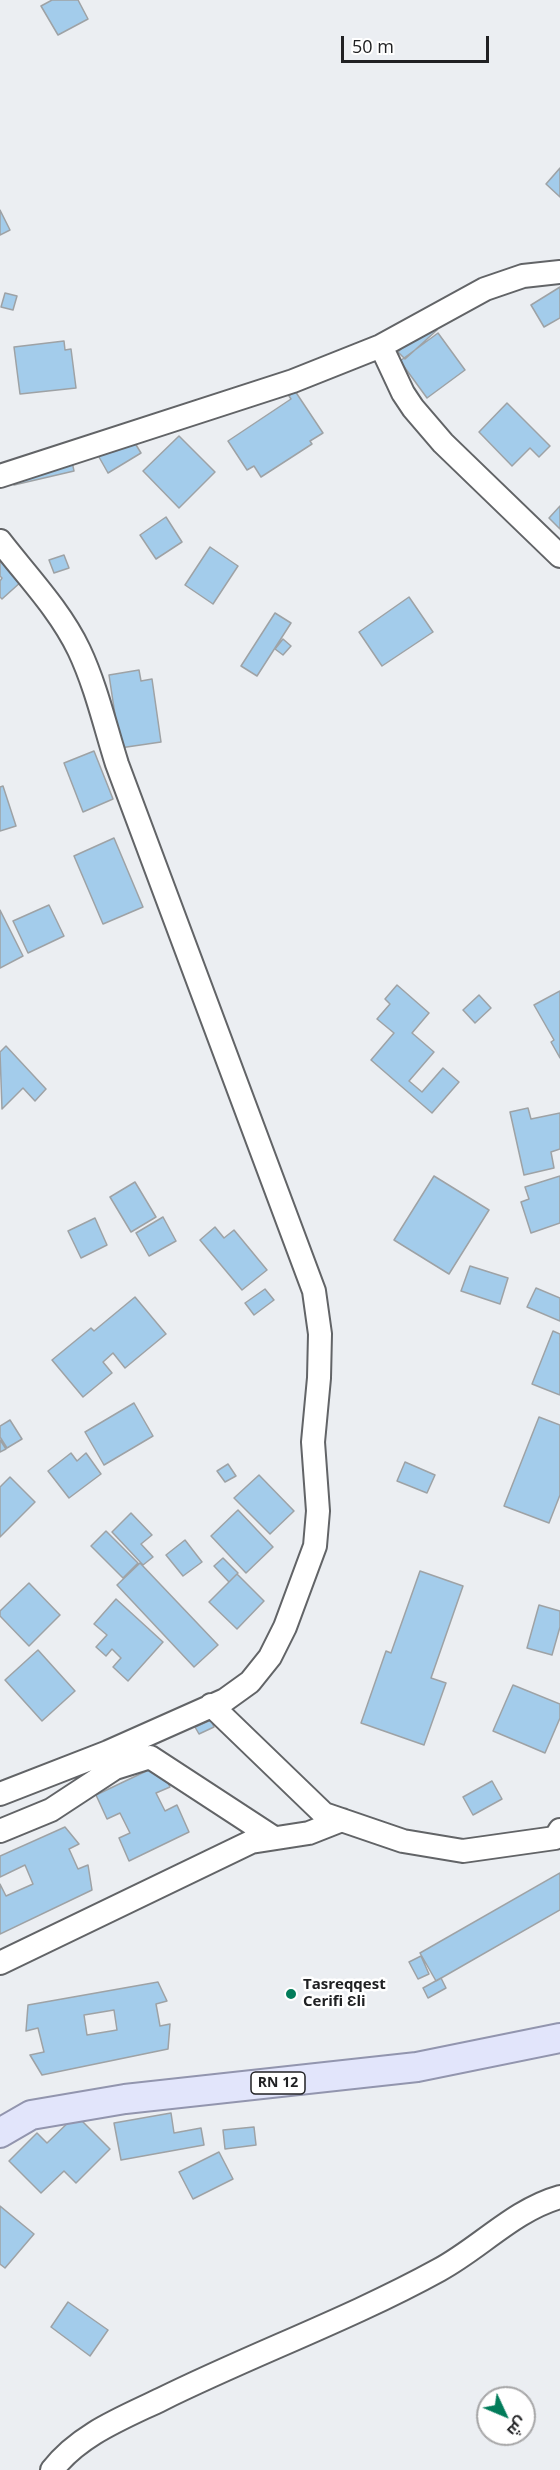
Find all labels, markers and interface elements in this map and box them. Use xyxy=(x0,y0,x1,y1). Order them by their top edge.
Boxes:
scale bar xyxy=(344,24,492,62)
text: 50 m xyxy=(352,34,394,58)
place label: Tasreqqest Cerifi Ɛli xyxy=(303,1976,386,2011)
marker: Tasreqqest Cerifi Ɛli xyxy=(284,1987,298,2001)
road number: RN 12 xyxy=(251,2072,305,2094)
north arrow xyxy=(476,2386,536,2446)
text: ش xyxy=(502,2412,533,2442)

